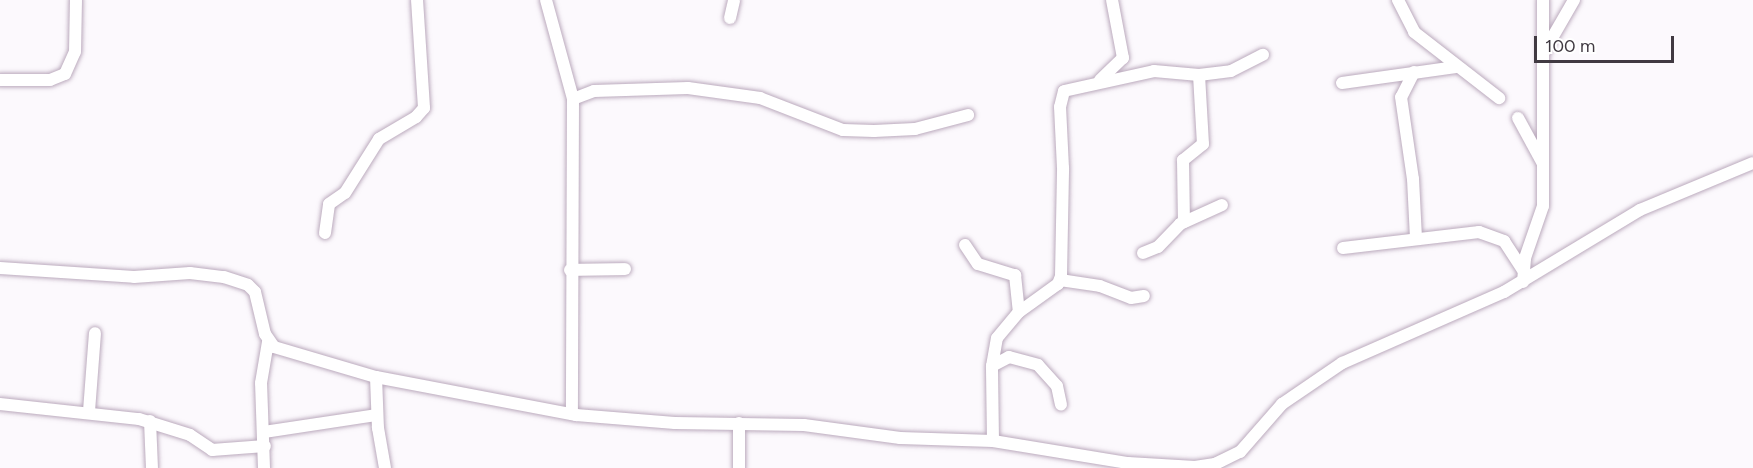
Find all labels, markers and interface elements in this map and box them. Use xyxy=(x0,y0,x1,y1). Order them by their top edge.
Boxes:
scale bar xyxy=(1537,24,1676,62)
text: 100 m xyxy=(1545,35,1595,57)

